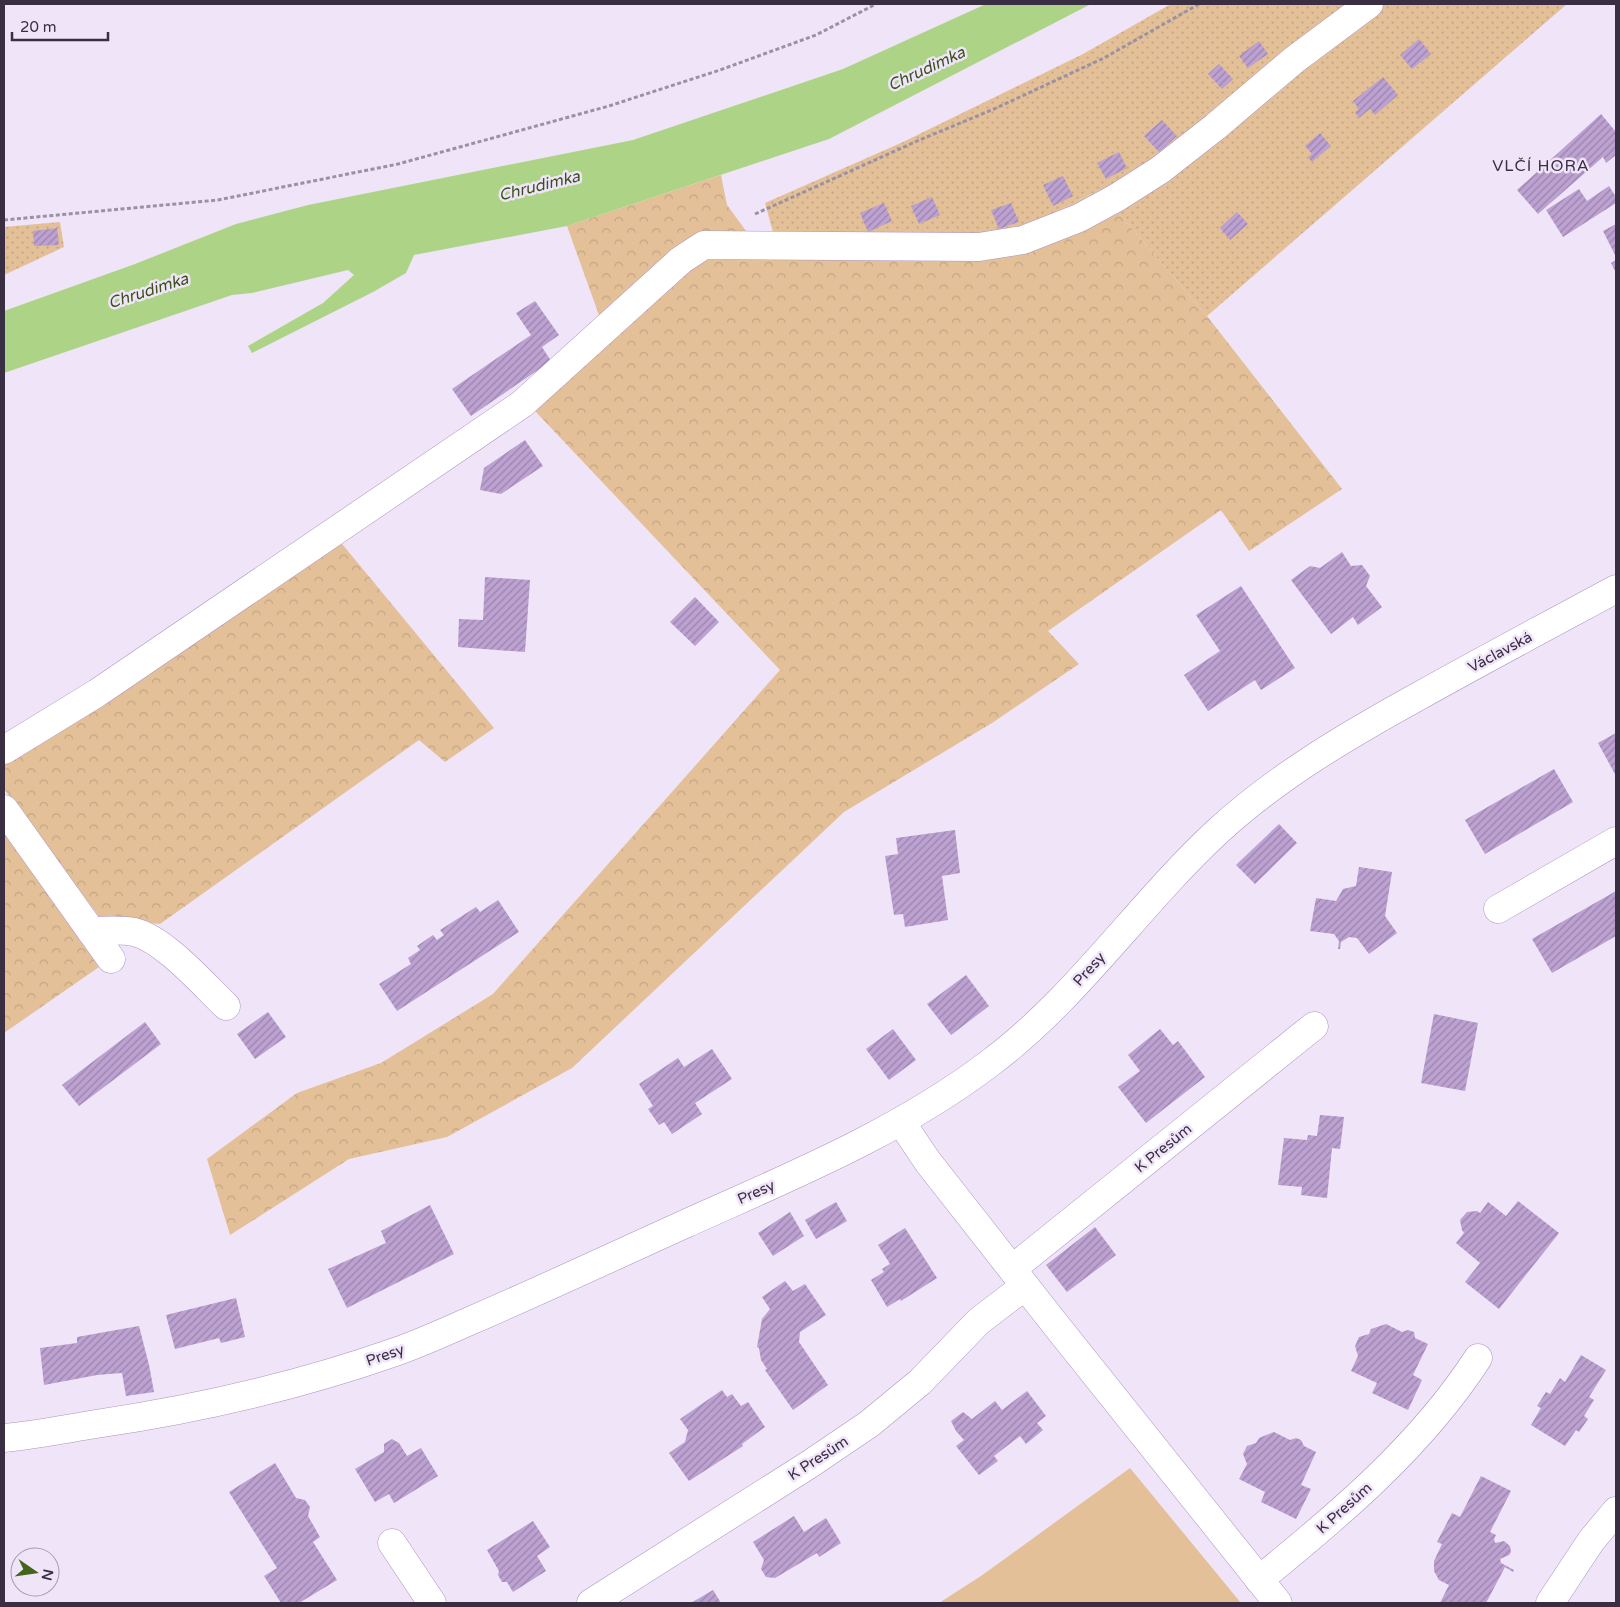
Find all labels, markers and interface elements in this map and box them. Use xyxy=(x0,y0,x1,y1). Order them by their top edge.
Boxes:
scale bar xyxy=(12,10,109,42)
text: 20 m xyxy=(20,18,57,36)
water label: Chrudimka xyxy=(885,42,969,96)
district label: VLČÍ HORA xyxy=(1492,156,1590,176)
water label: Chrudimka xyxy=(497,166,583,206)
water label: Chrudimka xyxy=(106,268,192,313)
street label: Václavská xyxy=(1465,628,1535,676)
street label: Presy xyxy=(1069,948,1109,990)
street label: K Presům xyxy=(1131,1120,1195,1176)
street label: Presy xyxy=(734,1176,778,1208)
street label: Presy xyxy=(364,1340,406,1370)
street label: K Presům xyxy=(785,1432,851,1484)
street label: K Presům xyxy=(1313,1479,1375,1537)
north arrow xyxy=(10,1547,60,1597)
text: N xyxy=(38,1567,57,1582)

